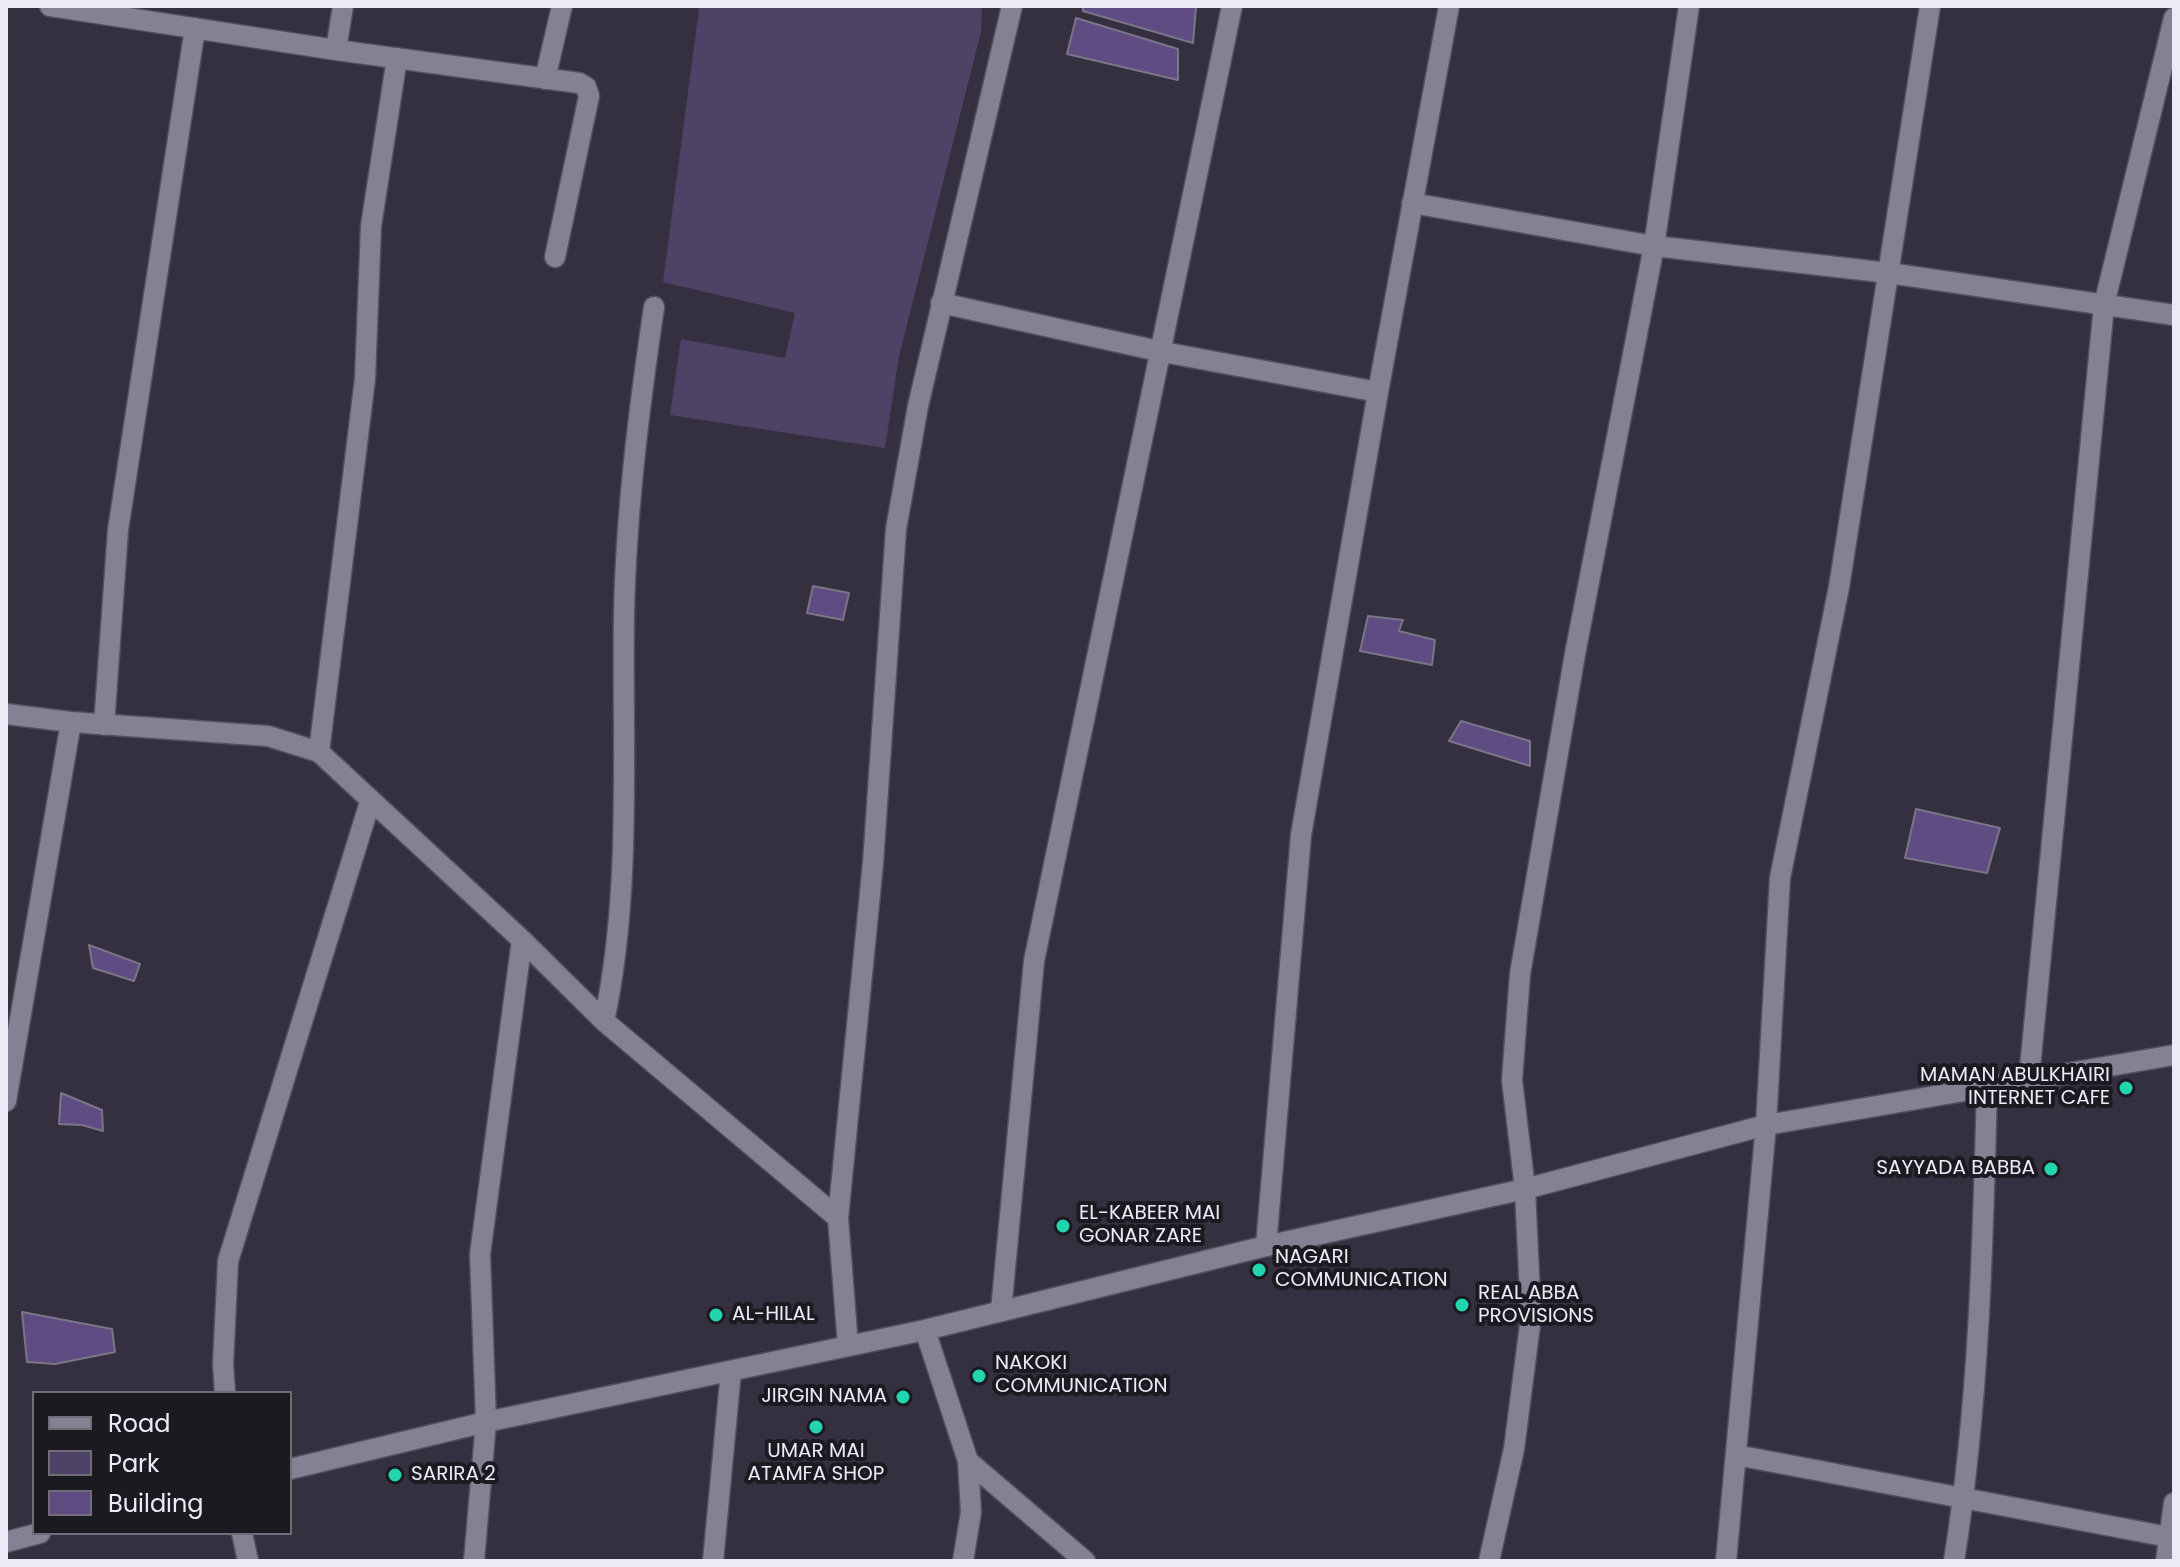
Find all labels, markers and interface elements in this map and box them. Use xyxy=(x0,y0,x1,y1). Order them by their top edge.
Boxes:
place label: MAMAN ABULKHAIRI INTERNET CAFE xyxy=(1920,1064,2110,1111)
marker: MAMAN ABULKHAIRI INTERNET CAFE xyxy=(2117,1079,2135,1097)
place label: SAYYADA BABBA xyxy=(1876,1157,2035,1181)
marker: SAYYADA BABBA xyxy=(2042,1160,2060,1178)
place label: EL-KABEER MAI GONAR ZARE xyxy=(1079,1202,1220,1249)
marker: EL-KABEER MAI GONAR ZARE xyxy=(1054,1217,1072,1235)
place label: NAGARI COMMUNICATION xyxy=(1275,1246,1448,1293)
marker: NAGARI COMMUNICATION xyxy=(1250,1261,1268,1279)
place label: REAL ABBA PROVISIONS xyxy=(1478,1282,1594,1329)
marker: REAL ABBA PROVISIONS xyxy=(1453,1296,1471,1314)
place label: AL-HILAL xyxy=(732,1303,815,1327)
marker: AL-HILAL xyxy=(707,1306,725,1324)
place label: NAKOKI COMMUNICATION xyxy=(995,1352,1168,1399)
marker: NAKOKI COMMUNICATION xyxy=(970,1367,988,1385)
place label: JIRGIN NAMA xyxy=(761,1385,887,1409)
marker: JIRGIN NAMA xyxy=(894,1388,912,1406)
legend xyxy=(32,1391,292,1535)
text: Road xyxy=(108,1407,170,1440)
marker: UMAR MAI ATAMFA SHOP xyxy=(807,1418,825,1436)
place label: UMAR MAI ATAMFA SHOP xyxy=(748,1440,884,1487)
text: Park xyxy=(108,1447,159,1480)
place label: SARIRA 2 xyxy=(411,1463,496,1487)
marker: SARIRA 2 xyxy=(386,1466,404,1484)
text: Building xyxy=(108,1487,204,1520)

